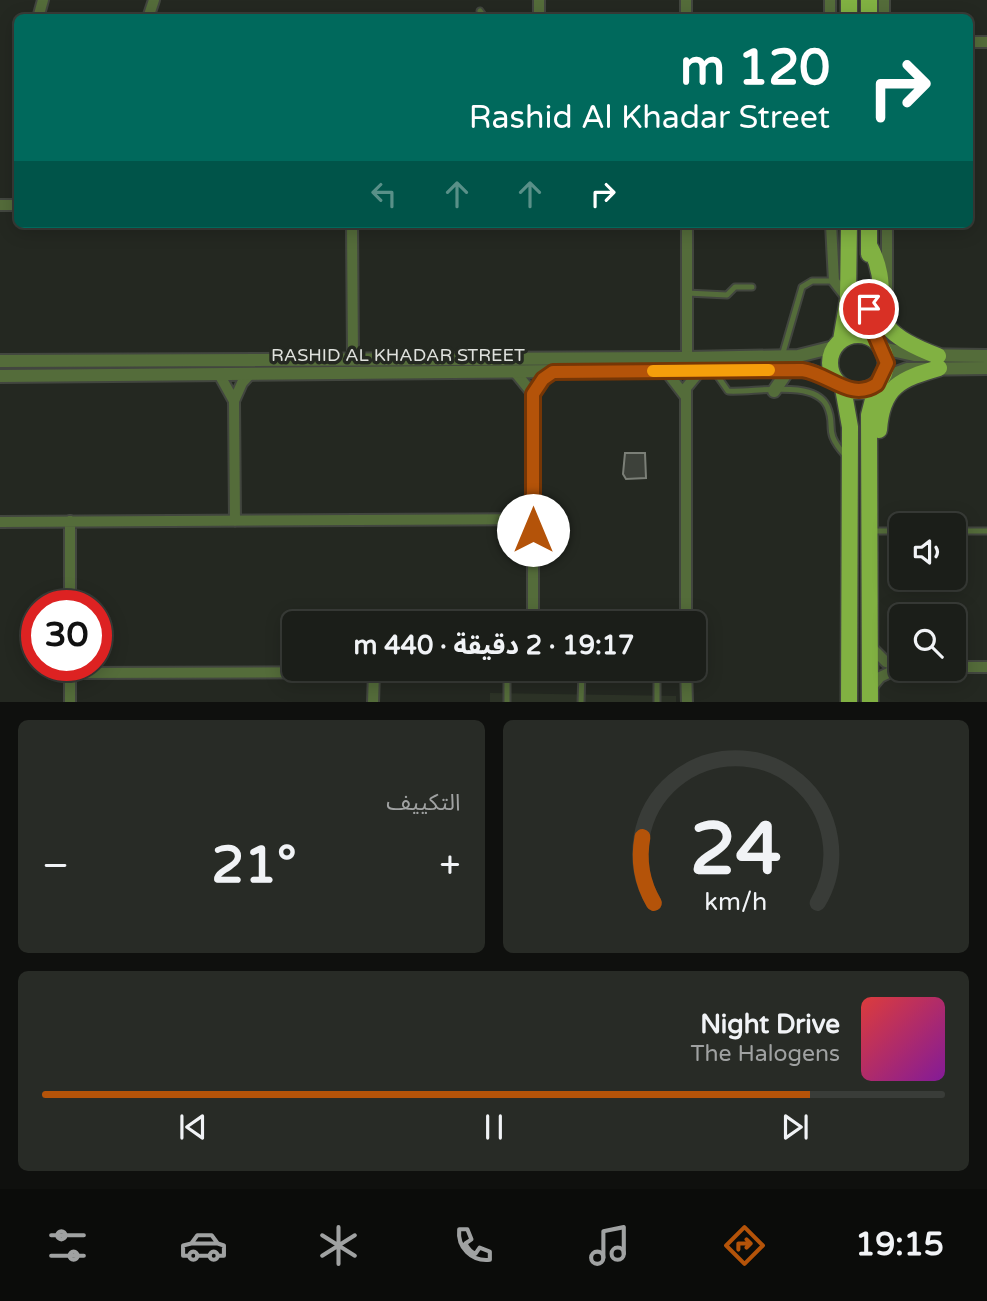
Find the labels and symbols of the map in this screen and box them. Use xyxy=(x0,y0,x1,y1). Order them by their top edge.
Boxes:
pin xyxy=(839,279,899,339)
street label: RASHID AL KHADAR STREET xyxy=(271,344,525,366)
position arrow xyxy=(496,493,570,567)
speed limit sign: 30 xyxy=(21,590,112,681)

